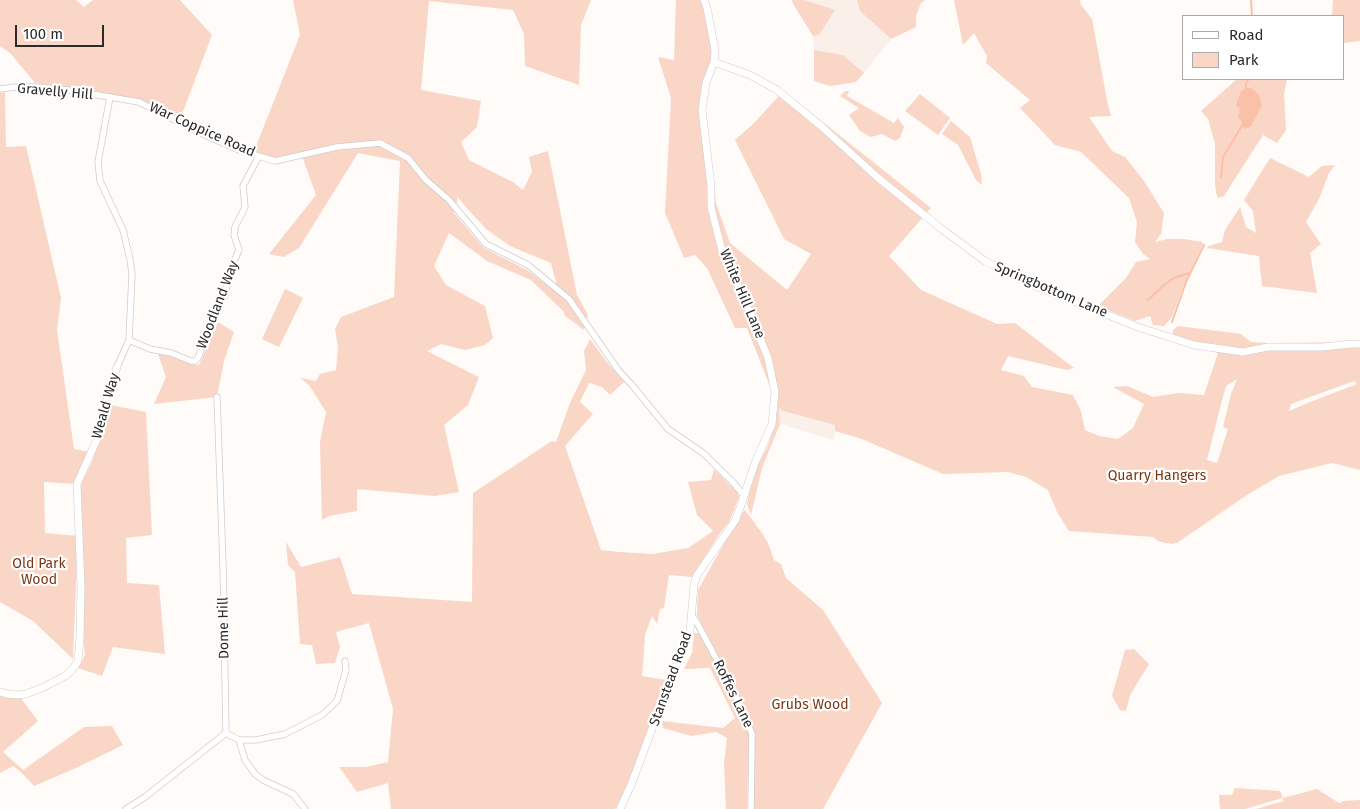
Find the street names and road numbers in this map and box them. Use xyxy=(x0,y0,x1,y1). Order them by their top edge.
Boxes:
street label: Gravelly Hill xyxy=(16,80,94,104)
street label: War Coppice Road xyxy=(146,99,258,161)
street label: White Hill Lane xyxy=(716,247,768,341)
street label: Woodland Way xyxy=(193,258,243,352)
street label: Springbottom Lane xyxy=(992,259,1110,321)
street label: Weald Way xyxy=(89,371,123,441)
street label: Dome Hill xyxy=(215,597,233,659)
street label: Stanstead Road xyxy=(646,629,696,729)
street label: Roffes Lane xyxy=(709,657,757,731)

